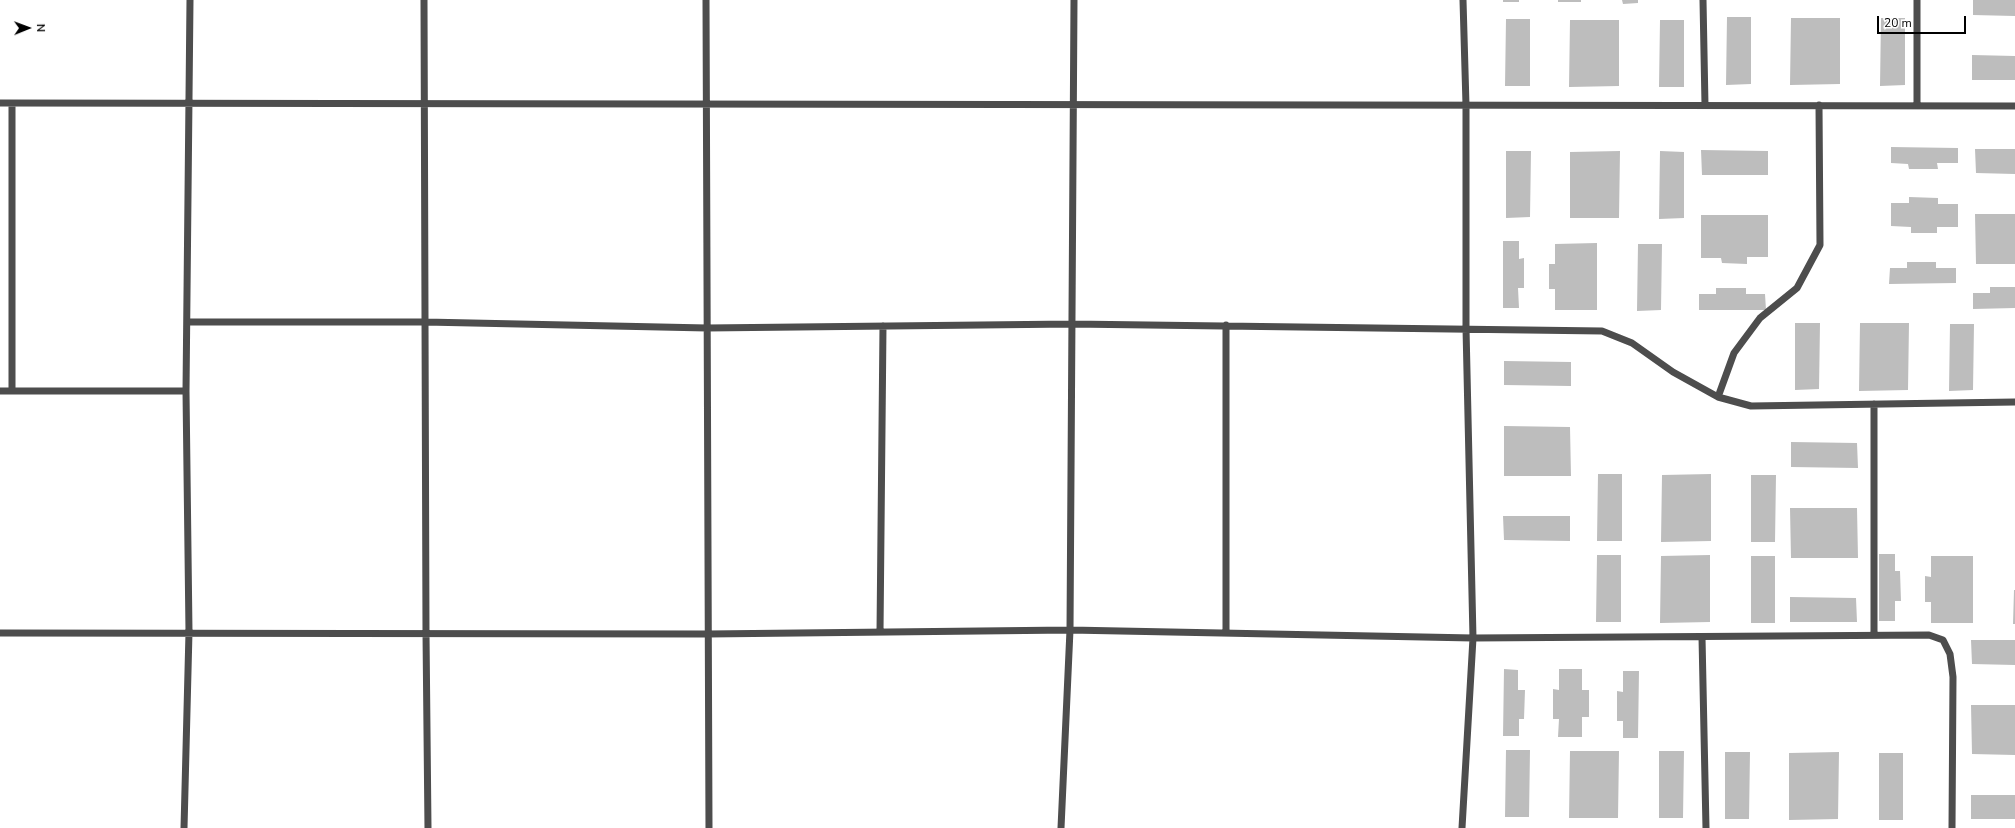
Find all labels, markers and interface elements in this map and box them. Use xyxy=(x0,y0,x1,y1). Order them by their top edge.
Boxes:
north arrow xyxy=(8,8,48,48)
scale bar xyxy=(1879,8,1968,34)
text: 20 m xyxy=(1884,15,1912,31)
text: N xyxy=(33,24,48,32)

